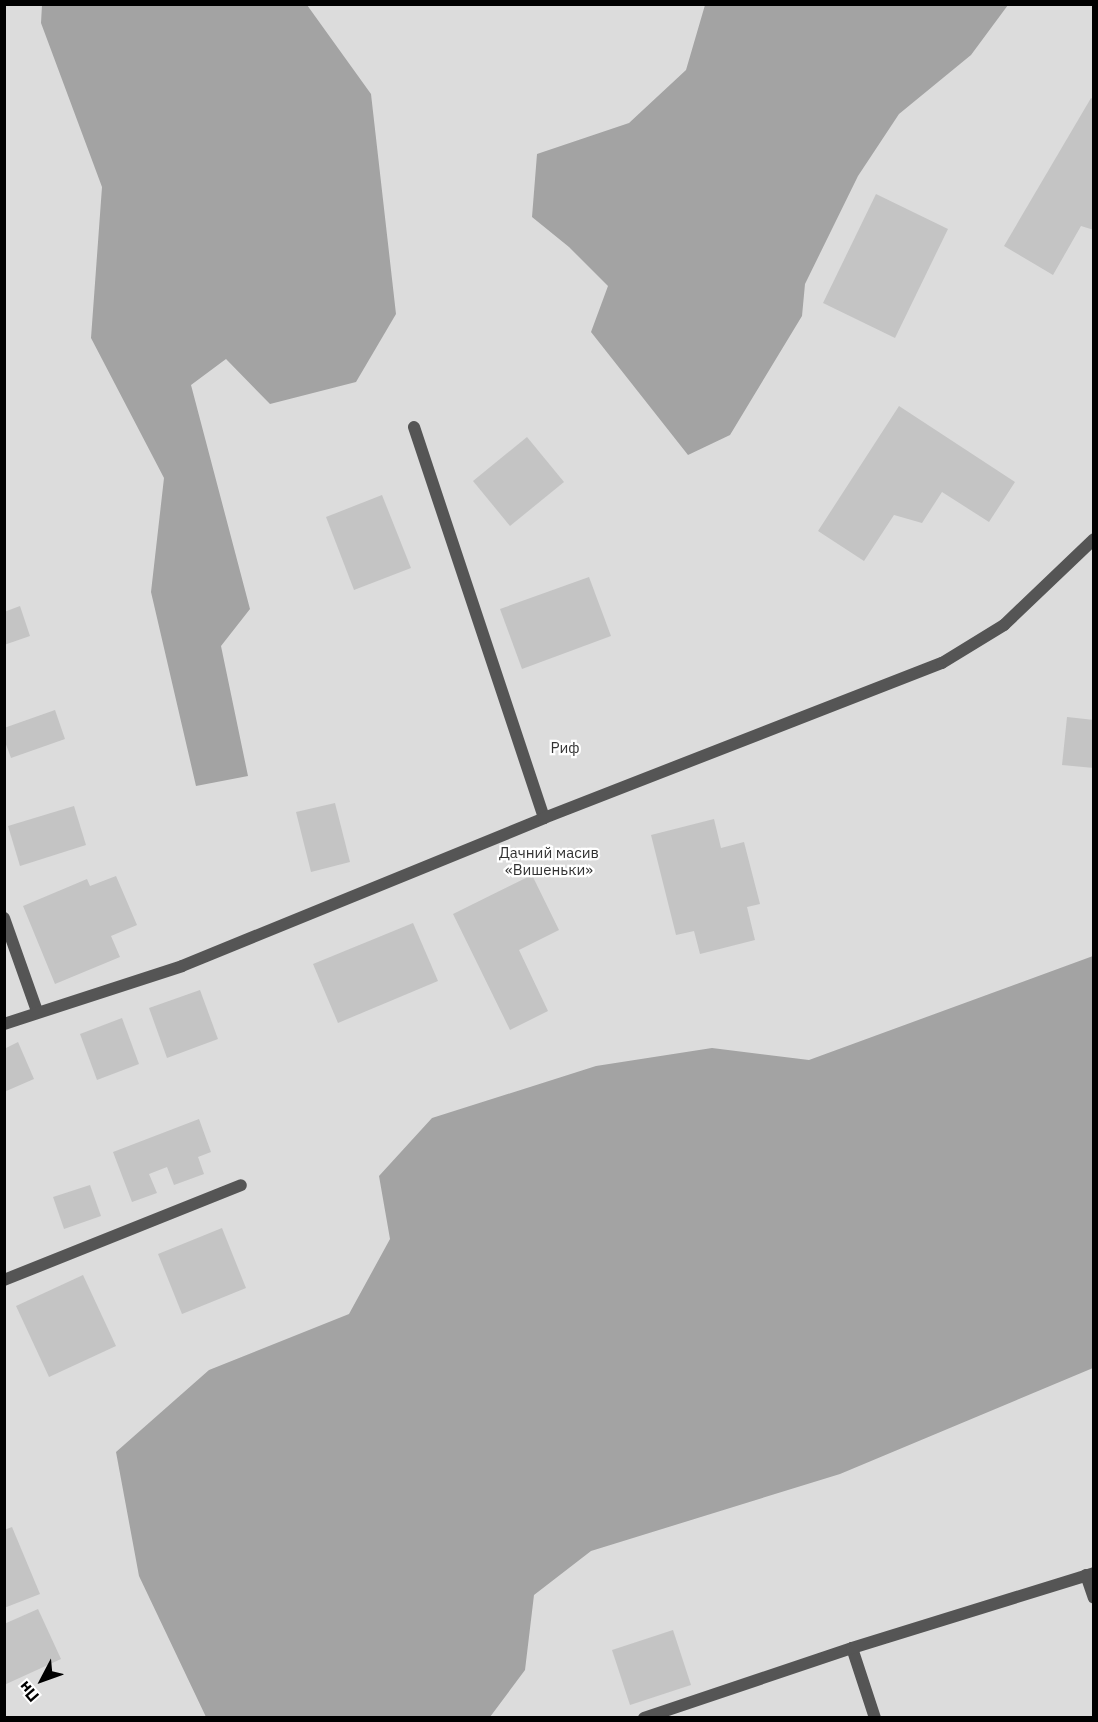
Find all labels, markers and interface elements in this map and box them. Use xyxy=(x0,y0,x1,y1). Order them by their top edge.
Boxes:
park label: Риф xyxy=(550,739,580,757)
park label: Дачний масив «Вишеньки» xyxy=(499,843,599,878)
north arrow xyxy=(12,1650,72,1710)
text: Пн xyxy=(14,1677,43,1706)

